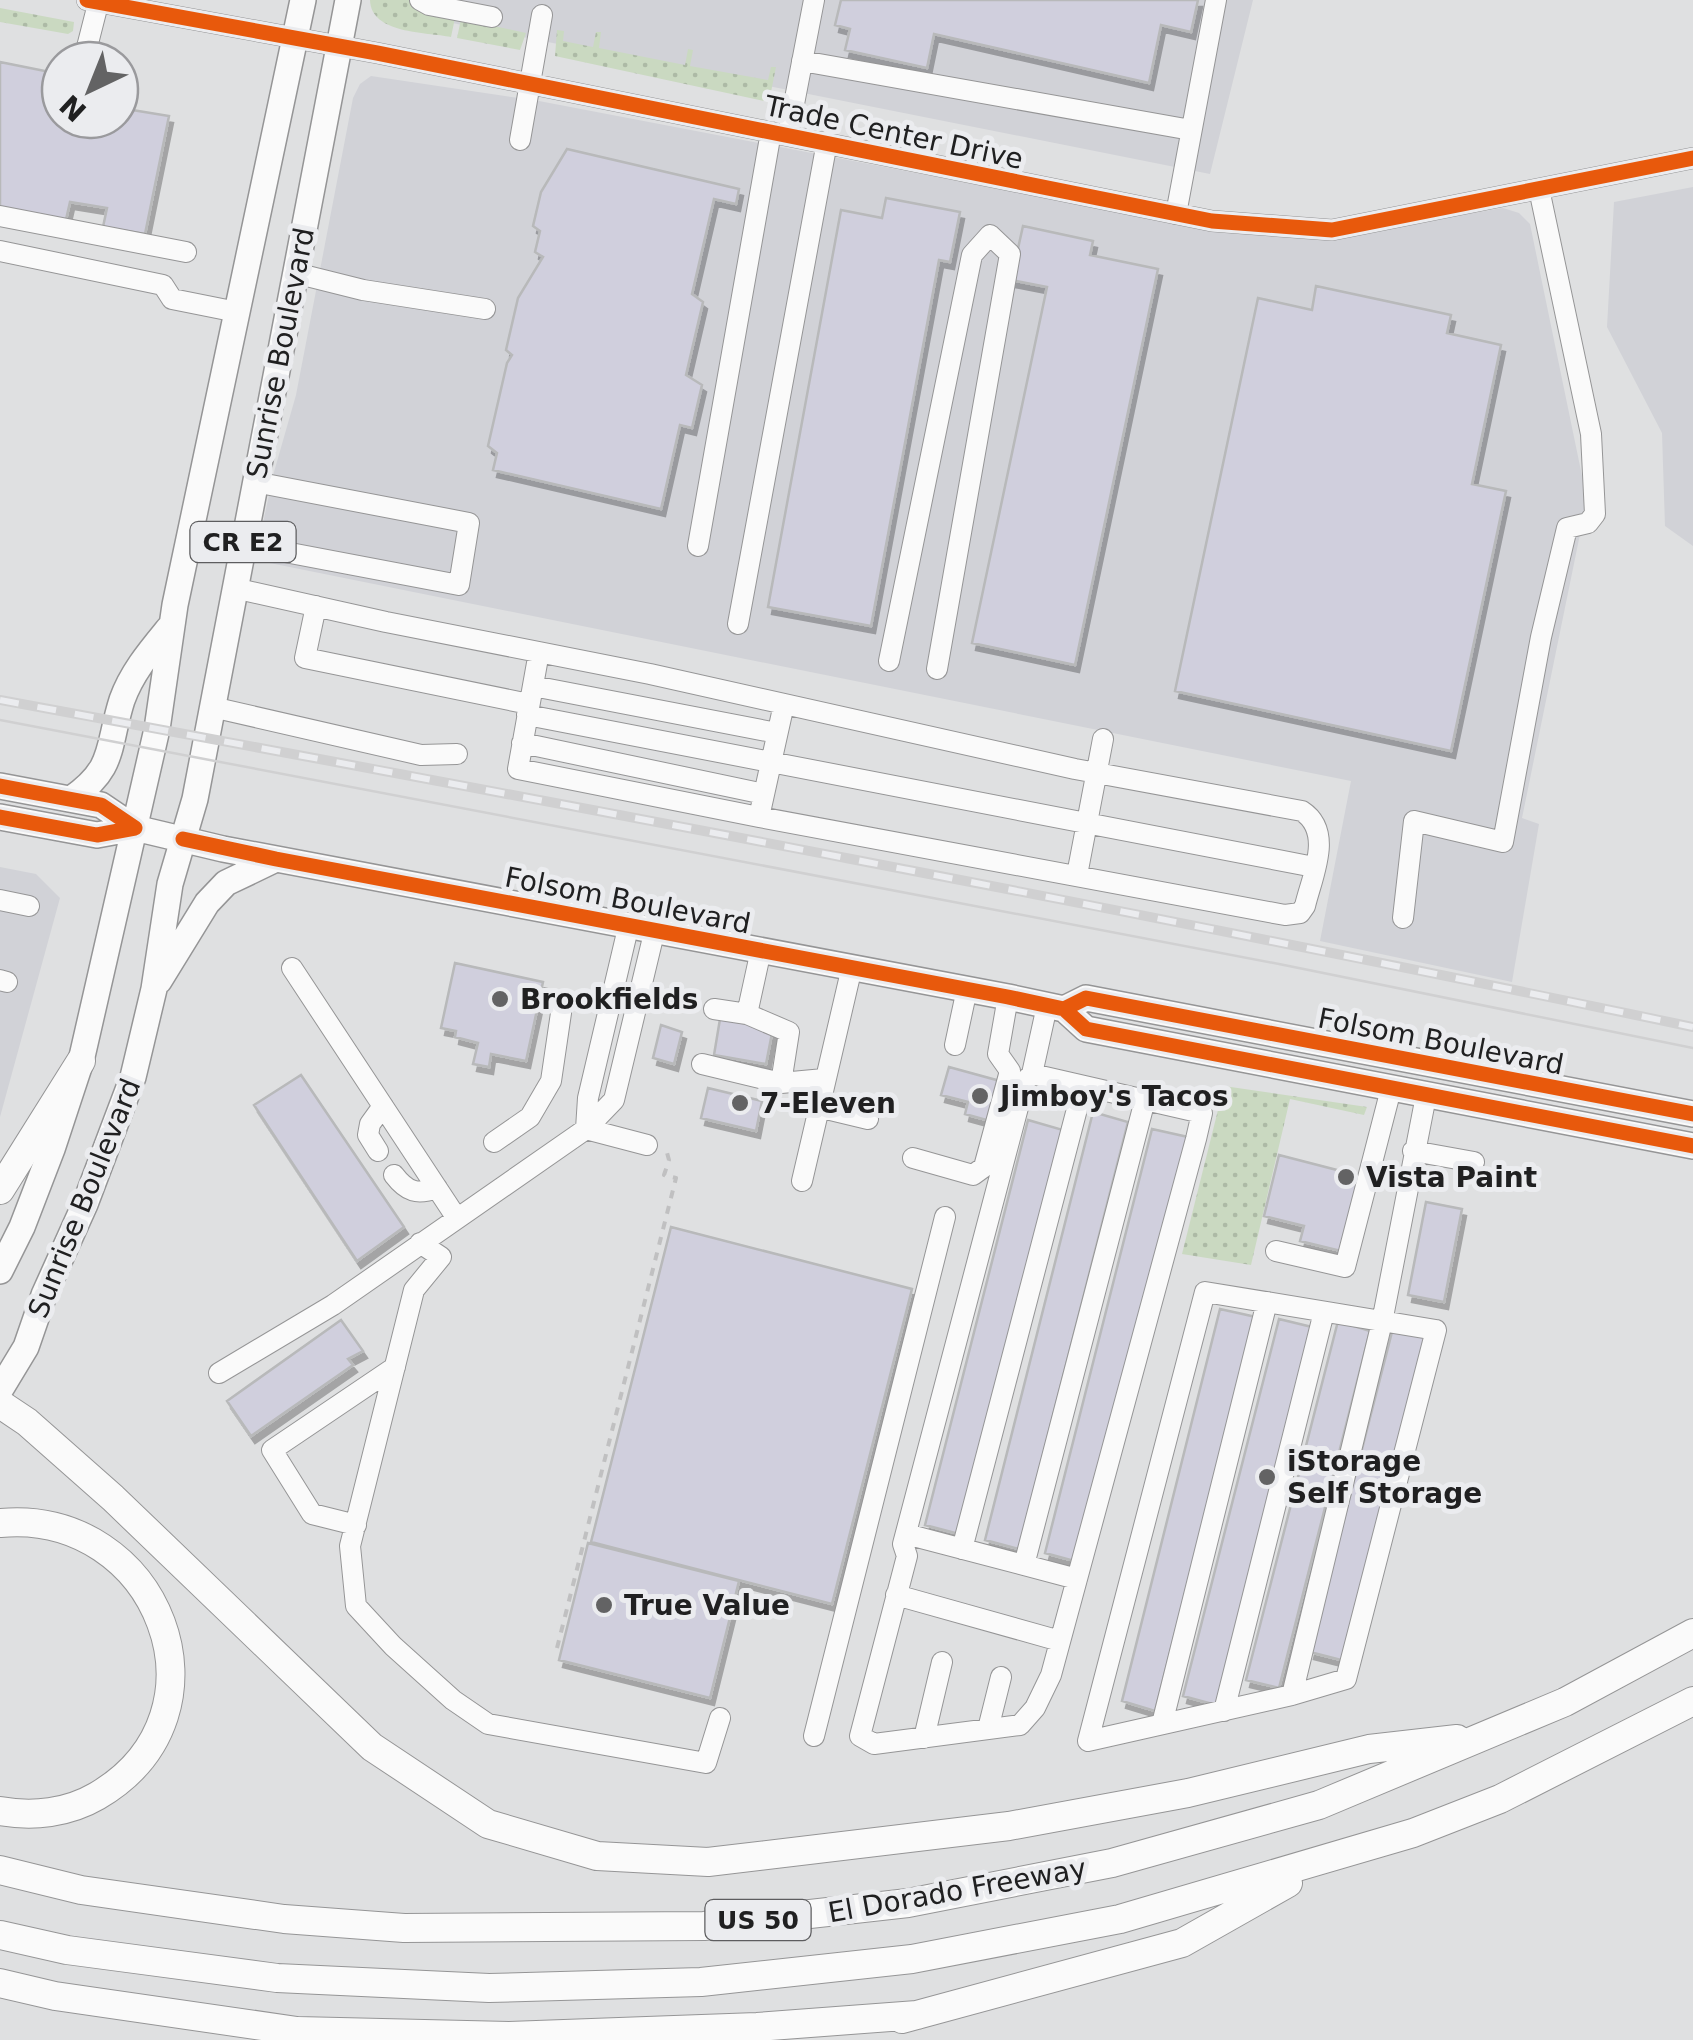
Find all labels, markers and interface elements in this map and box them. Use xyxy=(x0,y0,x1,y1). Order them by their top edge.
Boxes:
north arrow xyxy=(40,40,140,140)
text: N xyxy=(53,88,93,128)
street label: Trade Center Drive xyxy=(761,89,1026,176)
street label: Sunrise Boulevard xyxy=(240,225,321,481)
road number: CR E2 xyxy=(190,522,296,562)
street label: Folsom Boulevard xyxy=(502,860,754,940)
place label: Brookfields xyxy=(520,983,698,1016)
marker: Brookfields xyxy=(489,988,511,1010)
street label: Folsom Boulevard xyxy=(1315,1001,1567,1081)
street label: Sunrise Boulevard xyxy=(21,1074,148,1323)
place label: Jimboy's Tacos xyxy=(998,1080,1229,1113)
marker: Jimboy's Tacos xyxy=(969,1085,991,1107)
place label: 7-Eleven xyxy=(760,1087,896,1120)
marker: 7-Eleven xyxy=(729,1092,751,1114)
place label: Vista Paint xyxy=(1366,1161,1537,1194)
marker: Vista Paint xyxy=(1335,1166,1357,1188)
place label: iStorage Self Storage xyxy=(1287,1445,1482,1510)
marker: iStorage Self Storage xyxy=(1256,1466,1278,1488)
place label: True Value xyxy=(624,1589,790,1622)
marker: True Value xyxy=(593,1594,615,1616)
street label: El Dorado Freeway xyxy=(825,1852,1089,1929)
road number: US 50 xyxy=(706,1900,810,1940)

